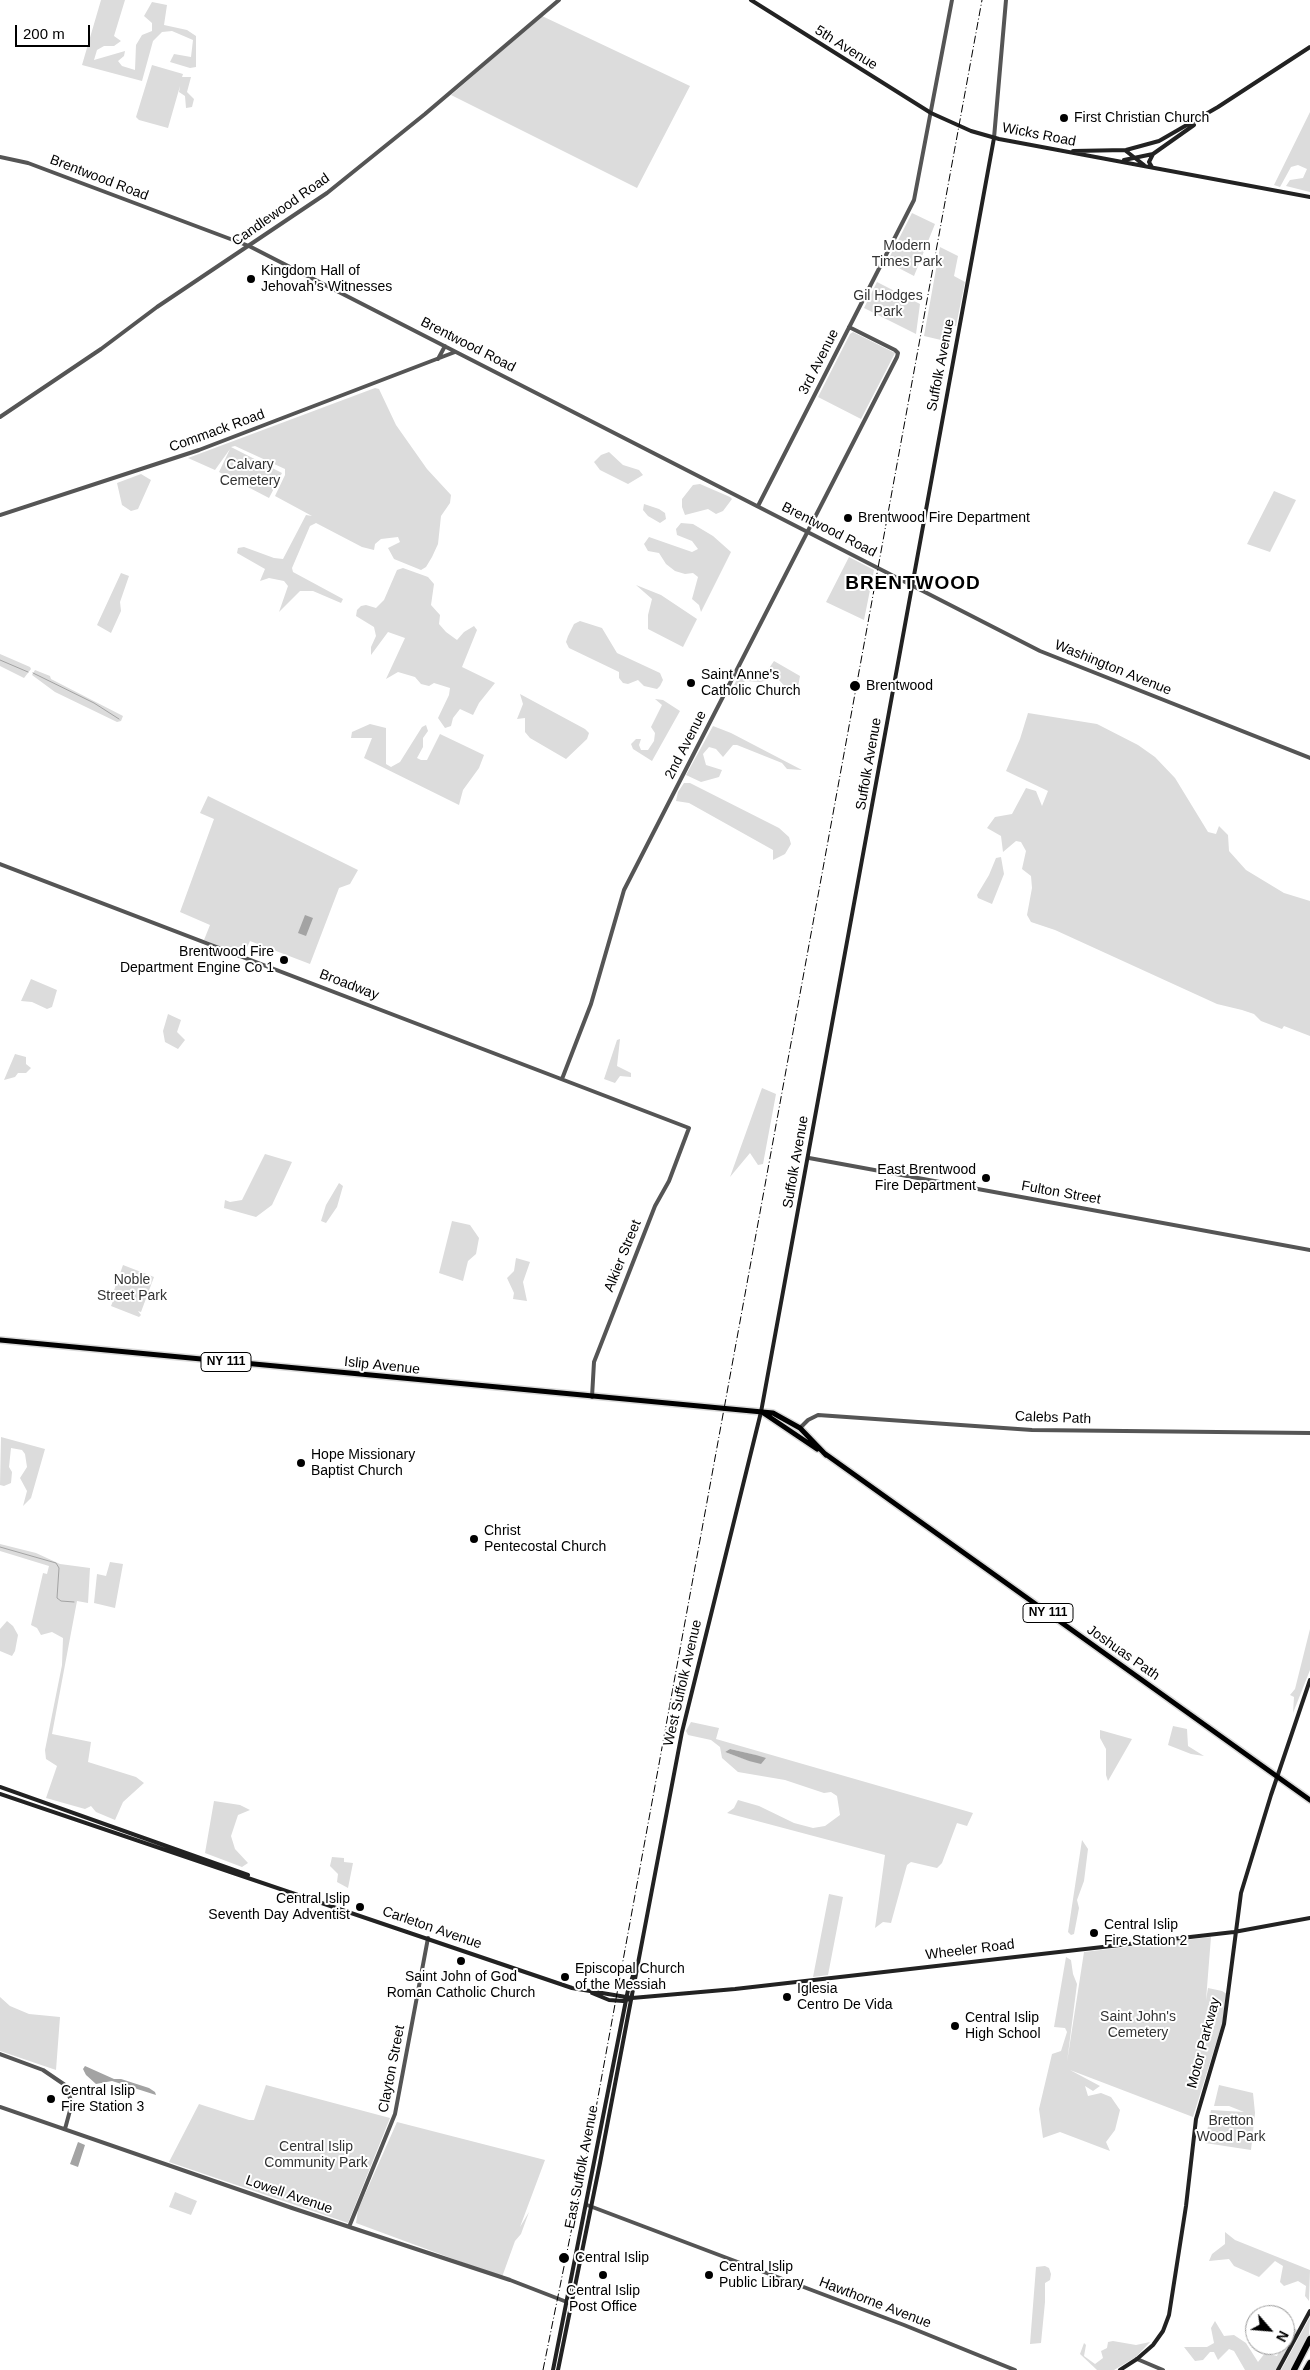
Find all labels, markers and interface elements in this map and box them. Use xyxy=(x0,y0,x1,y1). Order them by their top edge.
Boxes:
scale bar xyxy=(18,15,92,47)
street label: 5th Avenue xyxy=(812,22,880,74)
text: 200 m xyxy=(23,25,65,42)
place label: First Christian Church xyxy=(1074,110,1209,126)
marker: First Christian Church xyxy=(1058,112,1070,124)
street label: Wicks Road xyxy=(1001,120,1077,150)
street label: Brentwood Road xyxy=(47,151,151,205)
street label: Candlewood Road xyxy=(229,170,333,250)
park label: Modern Times Park xyxy=(872,238,942,270)
place label: Kingdom Hall of Jehovah’s Witnesses xyxy=(261,263,392,296)
marker: Kingdom Hall of Jehovah’s Witnesses xyxy=(245,273,257,285)
park label: Gil Hodges Park xyxy=(853,288,923,321)
street label: Brentwood Road xyxy=(418,314,518,376)
street label: Suffolk Avenue xyxy=(924,317,958,413)
street label: 3rd Avenue xyxy=(795,326,843,398)
street label: Commack Road xyxy=(167,406,267,456)
park label: Calvary Cemetery xyxy=(220,457,280,490)
street label: Brentwood Road xyxy=(779,499,879,561)
place label: Brentwood Fire Department xyxy=(858,510,1030,526)
marker: Brentwood Fire Department xyxy=(842,512,854,524)
district label: BRENTWOOD xyxy=(844,573,982,595)
street label: Washington Avenue xyxy=(1052,637,1174,699)
place label: Saint Anne's Catholic Church xyxy=(701,667,801,700)
marker: Saint Anne's Catholic Church xyxy=(685,677,697,689)
place label: Brentwood xyxy=(866,678,933,694)
marker: Brentwood xyxy=(848,679,862,693)
street label: 2nd Avenue xyxy=(662,708,710,782)
street label: Suffolk Avenue xyxy=(853,716,885,812)
place label: Brentwood Fire Department Engine Co 1 xyxy=(120,944,274,976)
marker: Brentwood Fire Department Engine Co 1 xyxy=(278,954,290,966)
street label: Broadway xyxy=(317,966,381,1004)
street label: Suffolk Avenue xyxy=(780,1114,812,1210)
place label: East Brentwood Fire Department xyxy=(875,1162,976,1194)
marker: East Brentwood Fire Department xyxy=(980,1172,992,1184)
street label: Fulton Street xyxy=(1020,1178,1102,1208)
street label: Alkier Street xyxy=(601,1218,645,1294)
park label: Noble Street Park xyxy=(97,1272,167,1304)
road number: NY 111 xyxy=(201,1352,251,1371)
street label: Islip Avenue xyxy=(343,1354,421,1378)
street label: Calebs Path xyxy=(1015,1408,1091,1428)
place label: Hope Missionary Baptist Church xyxy=(311,1447,415,1480)
marker: Hope Missionary Baptist Church xyxy=(295,1457,307,1469)
place label: Christ Pentecostal Church xyxy=(484,1523,606,1555)
marker: Christ Pentecostal Church xyxy=(468,1533,480,1545)
road number: NY 111 xyxy=(1023,1604,1073,1622)
street label: West Suffolk Avenue xyxy=(660,1618,706,1748)
street label: Joshuas Path xyxy=(1083,1622,1163,1684)
place label: Central Islip Seventh Day Adventist xyxy=(208,1891,350,1924)
marker: Central Islip Seventh Day Adventist xyxy=(354,1901,366,1913)
street label: Carleton Avenue xyxy=(380,1903,484,1953)
place label: Central Islip Fire Station 2 xyxy=(1104,1917,1187,1950)
marker: Central Islip Fire Station 2 xyxy=(1088,1927,1100,1939)
street label: Wheeler Road xyxy=(925,1936,1015,1964)
marker: Saint John of God Roman Catholic Church xyxy=(455,1955,467,1967)
place label: Episcopal Church of the Messiah xyxy=(575,1961,685,1994)
place label: Saint John of God Roman Catholic Church xyxy=(387,1969,535,2001)
marker: Episcopal Church of the Messiah xyxy=(559,1971,571,1983)
place label: Iglesia Centro De Vida xyxy=(797,1981,892,2014)
marker: Iglesia Centro De Vida xyxy=(781,1991,793,2003)
street label: Motor Parkway xyxy=(1184,1996,1224,2090)
park label: Saint John's Cemetery xyxy=(1100,2009,1176,2041)
place label: Central Islip High School xyxy=(965,2010,1040,2042)
marker: Central Islip High School xyxy=(949,2020,961,2032)
street label: Clayton Street xyxy=(375,2024,409,2114)
place label: Central Islip Fire Station 3 xyxy=(61,2083,144,2116)
marker: Central Islip Fire Station 3 xyxy=(45,2093,57,2105)
street label: East Suffolk Avenue xyxy=(562,2104,602,2230)
park label: Bretton Wood Park xyxy=(1197,2113,1265,2146)
park label: Central Islip Community Park xyxy=(264,2139,368,2172)
street label: Lowell Avenue xyxy=(243,2172,335,2218)
place label: Central Islip xyxy=(575,2250,649,2266)
marker: Central Islip xyxy=(557,2251,571,2265)
place label: Central Islip Public Library xyxy=(719,2259,804,2292)
marker: Central Islip Post Office xyxy=(597,2269,609,2281)
marker: Central Islip Public Library xyxy=(703,2269,715,2281)
street label: Hawthorne Avenue xyxy=(817,2274,933,2332)
place label: Central Islip Post Office xyxy=(566,2283,640,2316)
north arrow xyxy=(1245,2305,1295,2355)
text: N xyxy=(1273,2328,1292,2344)

